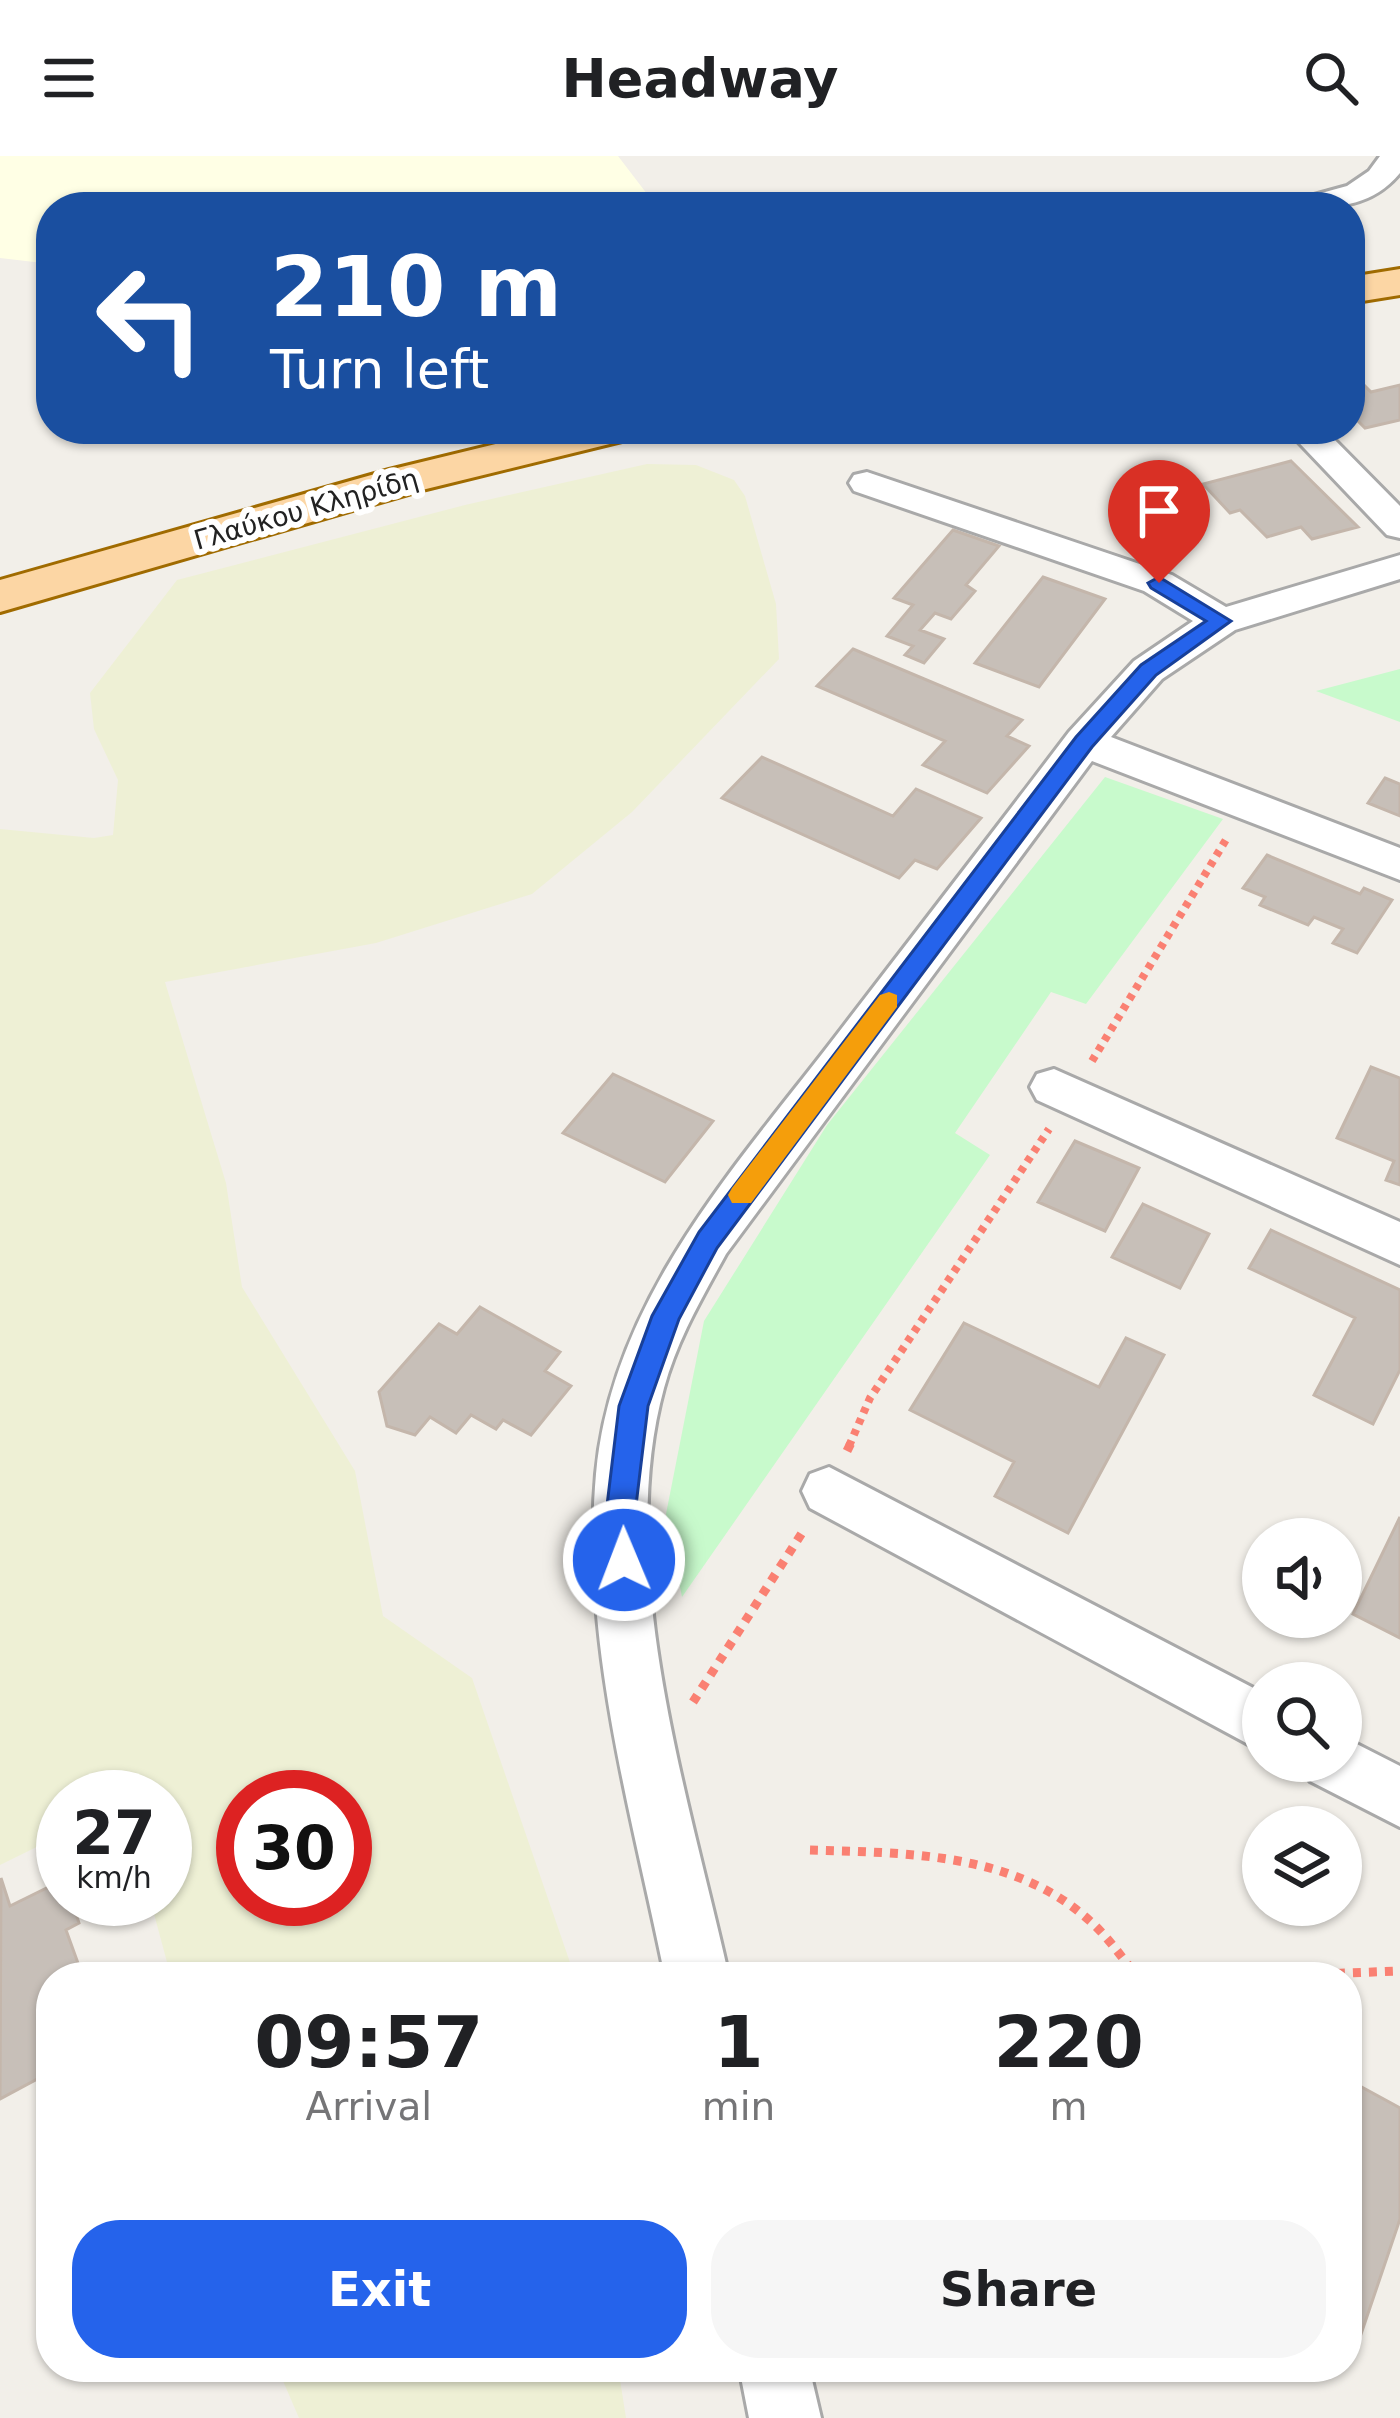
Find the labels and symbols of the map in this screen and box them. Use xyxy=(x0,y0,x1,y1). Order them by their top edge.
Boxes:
pin xyxy=(1108,460,1210,583)
street label: Γλαύκου Κληρίδη xyxy=(190,462,422,556)
position arrow xyxy=(561,1497,687,1623)
speed limit sign: 30 xyxy=(216,1770,372,1926)

